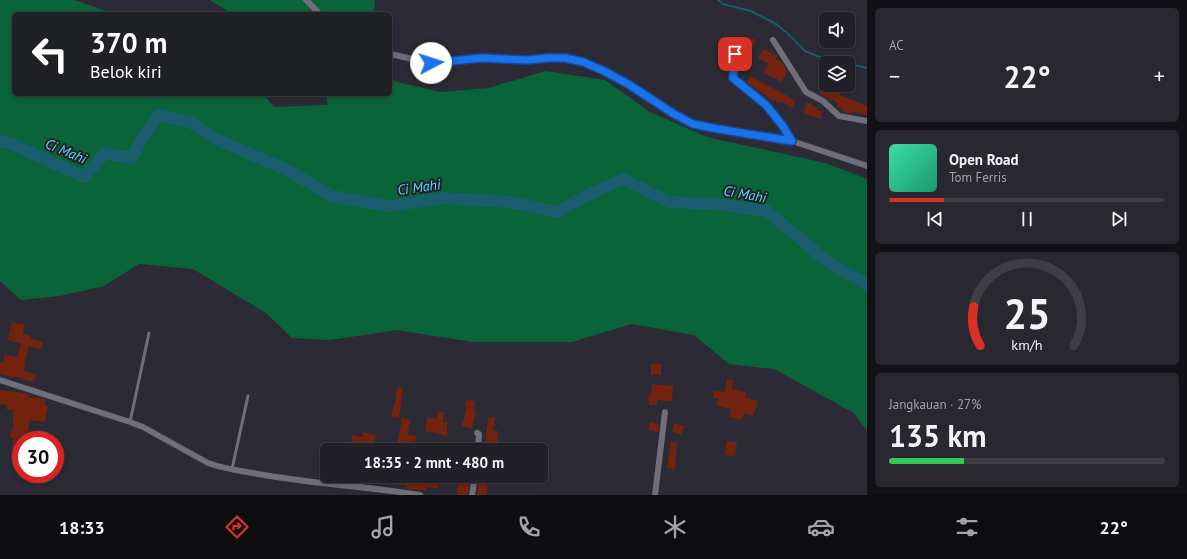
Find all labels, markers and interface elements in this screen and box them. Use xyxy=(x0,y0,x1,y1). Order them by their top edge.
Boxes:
map controls xyxy=(819,12,855,92)
button: sound xyxy=(819,12,855,48)
text: 370 m xyxy=(90,24,167,61)
icon: left xyxy=(24,28,76,80)
pin xyxy=(718,37,752,71)
text: AC xyxy=(889,37,904,54)
position arrow xyxy=(410,42,452,84)
icon: arrive xyxy=(724,43,746,65)
button: layers xyxy=(819,56,855,92)
text: 22° xyxy=(1003,57,1051,96)
text: Belok kiri xyxy=(90,60,162,83)
text: − xyxy=(889,62,900,90)
text: + xyxy=(1154,62,1165,90)
water label: Ci Mahi xyxy=(43,134,90,168)
text: Open Road xyxy=(949,150,1019,169)
text: Tom Ferris xyxy=(949,169,1007,186)
water label: Ci Mahi xyxy=(396,175,442,199)
water label: Ci Mahi xyxy=(722,181,768,207)
icon: previous xyxy=(924,208,946,230)
icon: pause xyxy=(1016,208,1038,230)
icon: next xyxy=(1108,208,1130,230)
text: 25 xyxy=(1003,287,1051,340)
text: km/h xyxy=(1011,335,1043,354)
text: Jangkauan · 27% xyxy=(889,396,981,413)
text: 135 km xyxy=(889,416,987,455)
speed limit sign: 30 xyxy=(12,431,64,483)
text: 18:35 · 2 mnt · 480 m xyxy=(364,453,504,472)
icon: directions xyxy=(223,513,251,541)
icon: music xyxy=(369,513,397,541)
icon: phone xyxy=(515,513,543,541)
icon: climate xyxy=(661,513,689,541)
icon: car xyxy=(807,513,835,541)
icon: filters xyxy=(953,513,981,541)
text: 18:33 xyxy=(59,516,105,539)
text: 22° xyxy=(1100,516,1128,539)

